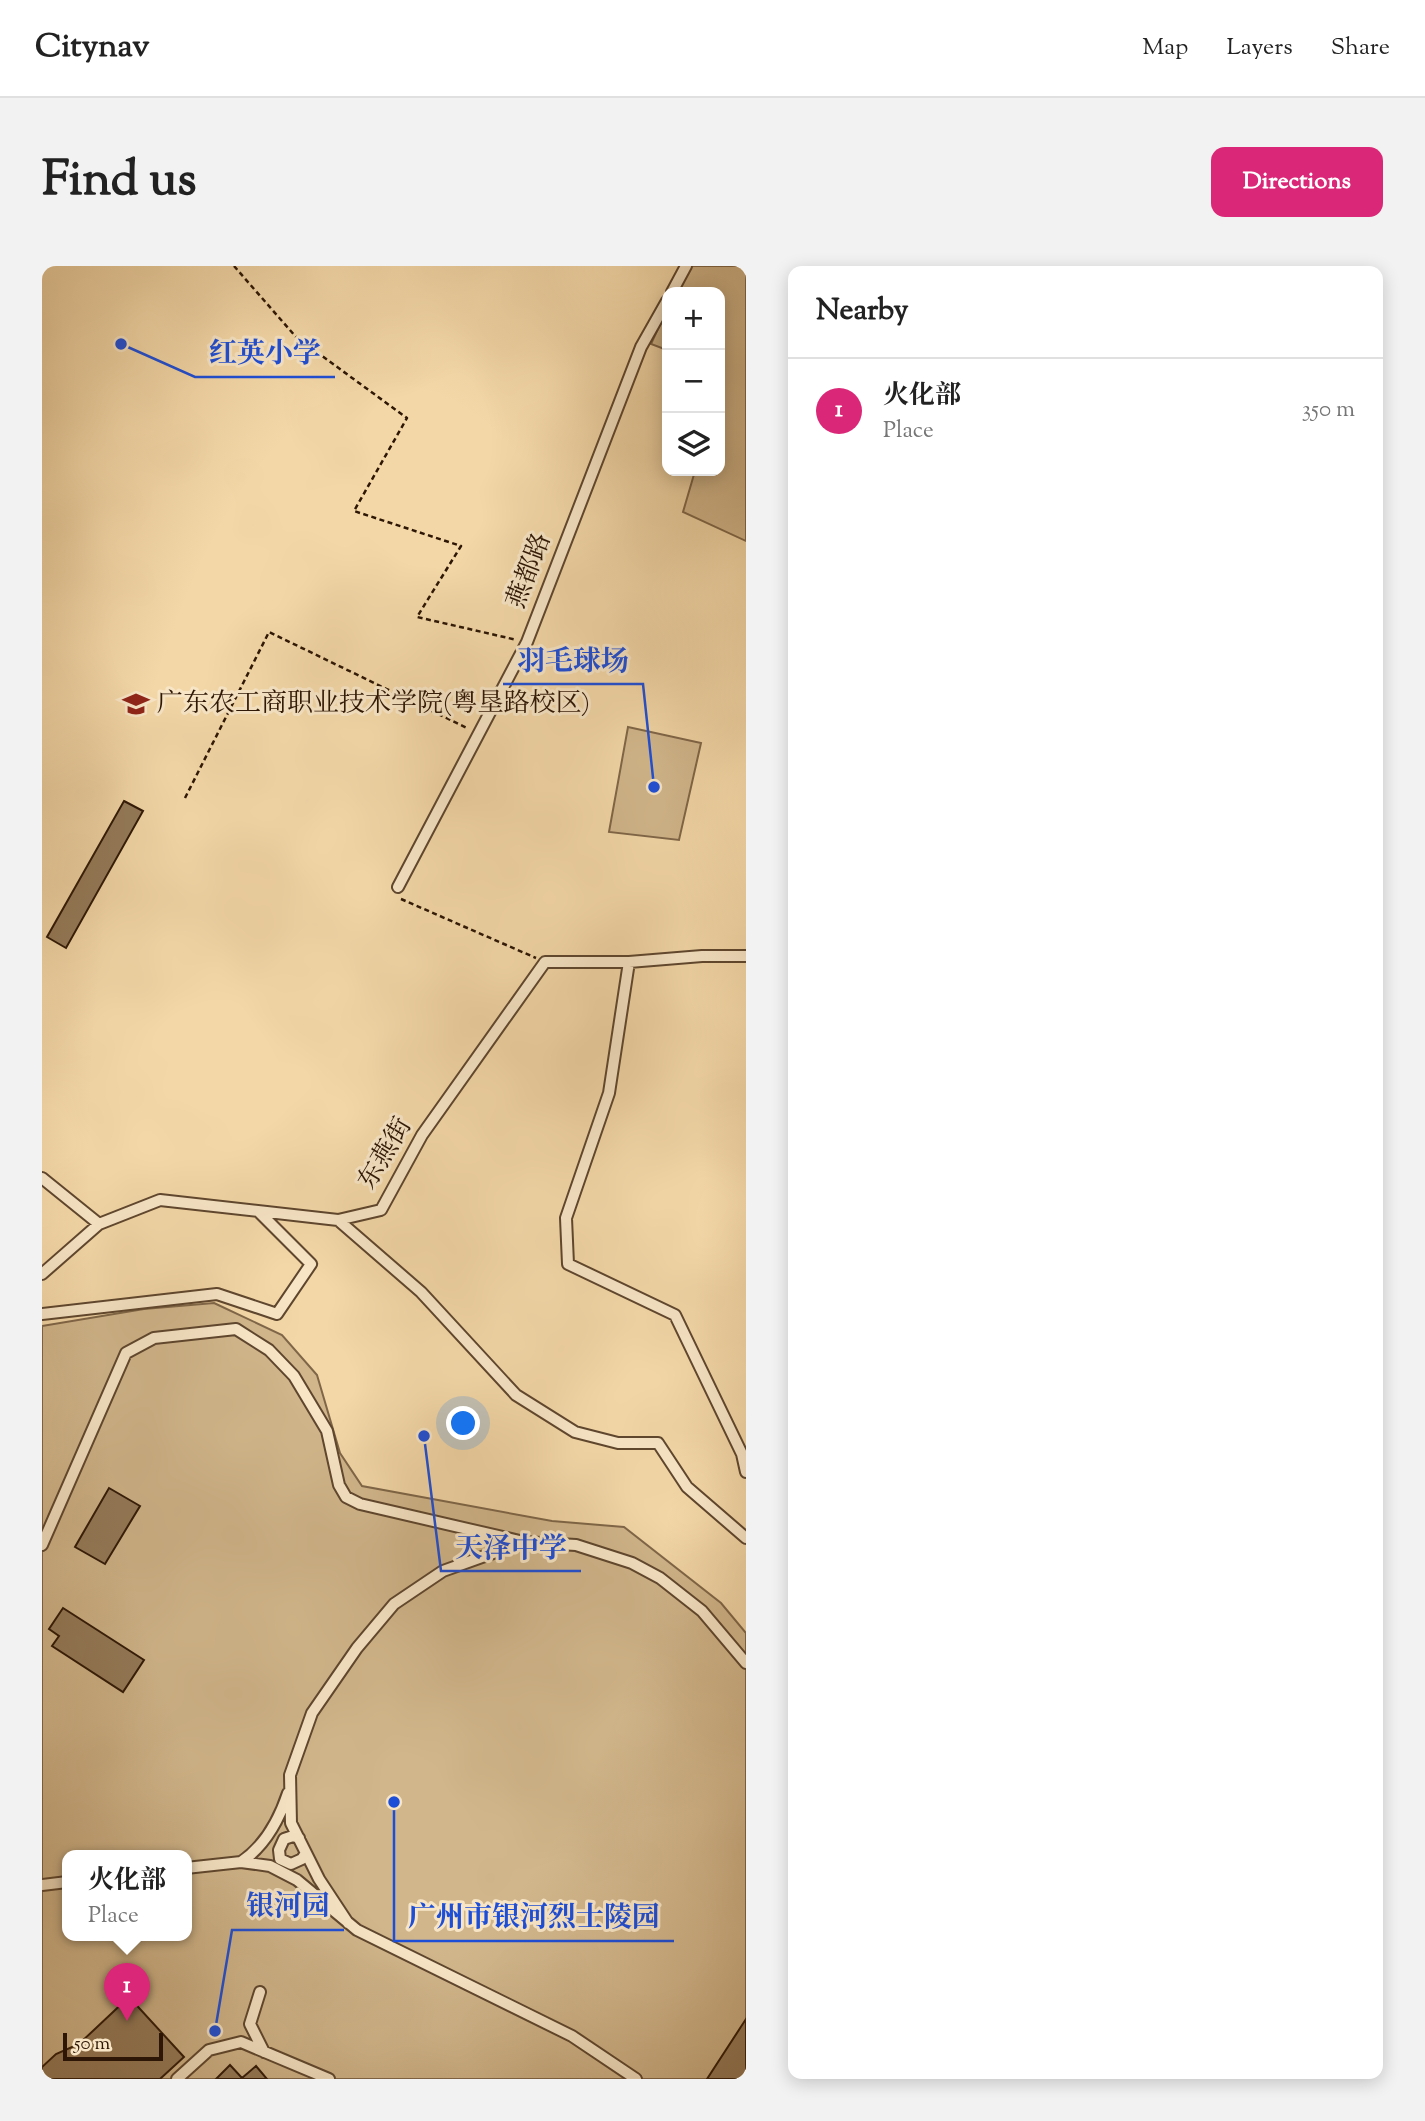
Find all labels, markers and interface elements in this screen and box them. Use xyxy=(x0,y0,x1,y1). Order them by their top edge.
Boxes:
text: Citynav xyxy=(35,24,150,72)
text: Map xyxy=(1142,31,1188,65)
text: Layers xyxy=(1226,31,1293,65)
text: Share xyxy=(1331,31,1390,65)
text: Find us xyxy=(42,147,196,217)
button: Directions xyxy=(1211,147,1383,217)
map controls xyxy=(662,287,725,476)
button: + xyxy=(662,287,725,350)
text: Nearby xyxy=(816,290,908,333)
callout: 红英小学 xyxy=(195,328,335,377)
text: 红英小学 xyxy=(209,335,321,375)
button: − xyxy=(662,350,725,413)
text: 火化部 xyxy=(883,378,961,415)
text: 1 xyxy=(835,394,843,427)
text: 350 m xyxy=(1302,394,1355,427)
button: layers xyxy=(662,413,725,476)
text: Place xyxy=(883,415,934,448)
street label: 燕都路 xyxy=(499,528,561,614)
callout: 羽毛球场 xyxy=(503,635,643,684)
text: 羽毛球场 xyxy=(517,643,629,683)
place label: 广东农工商职业技术学院(粤垦路校区) xyxy=(157,686,590,723)
school or university icon: 广东农工商职业技术学院(粤垦路校区) xyxy=(121,689,151,719)
street label: 东燕街 xyxy=(350,1111,422,1197)
your location xyxy=(446,1406,480,1440)
callout: 天泽中学 xyxy=(441,1522,581,1571)
text: 天泽中学 xyxy=(455,1530,567,1570)
popup xyxy=(62,1850,192,1941)
text: 火化部 xyxy=(88,1863,166,1900)
callout: 银河园 xyxy=(232,1881,344,1930)
text: 银河园 xyxy=(246,1888,330,1928)
callout: 广州市银河烈士陵园 xyxy=(394,1892,674,1941)
text: 广州市银河烈士陵园 xyxy=(408,1899,660,1939)
text: Place xyxy=(88,1900,139,1933)
pin: 1 xyxy=(104,1963,150,2021)
scale bar xyxy=(63,2030,163,2062)
text: 50 m xyxy=(74,2031,110,2058)

